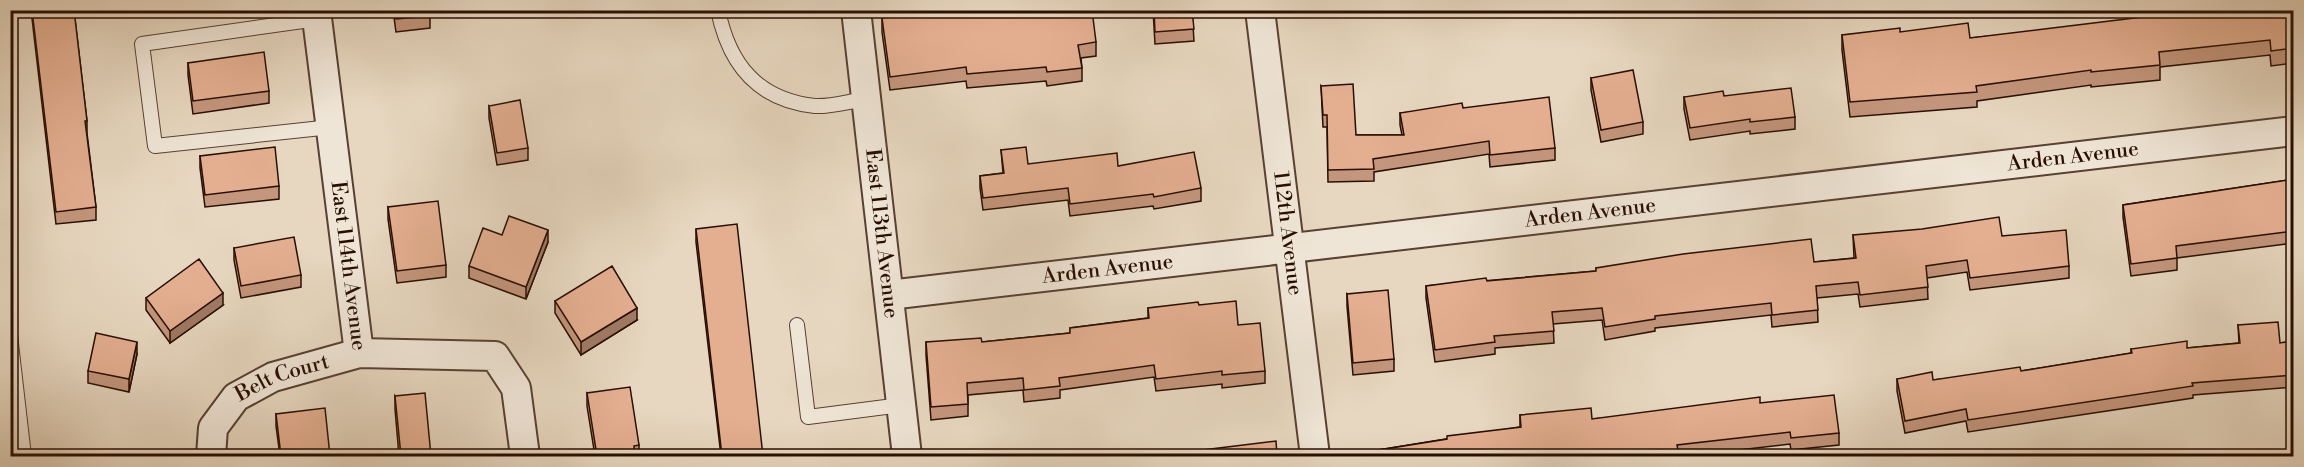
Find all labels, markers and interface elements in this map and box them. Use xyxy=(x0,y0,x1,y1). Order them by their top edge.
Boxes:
street label: Arden Avenue xyxy=(2005,136,2140,177)
street label: East 113th Avenue xyxy=(859,147,904,320)
street label: 112th Avenue xyxy=(1267,170,1308,297)
street label: East 114th Avenue xyxy=(325,180,372,352)
street label: Arden Avenue xyxy=(1522,193,1657,234)
street label: Arden Avenue xyxy=(1039,249,1175,290)
street label: Belt Court xyxy=(230,349,333,408)

